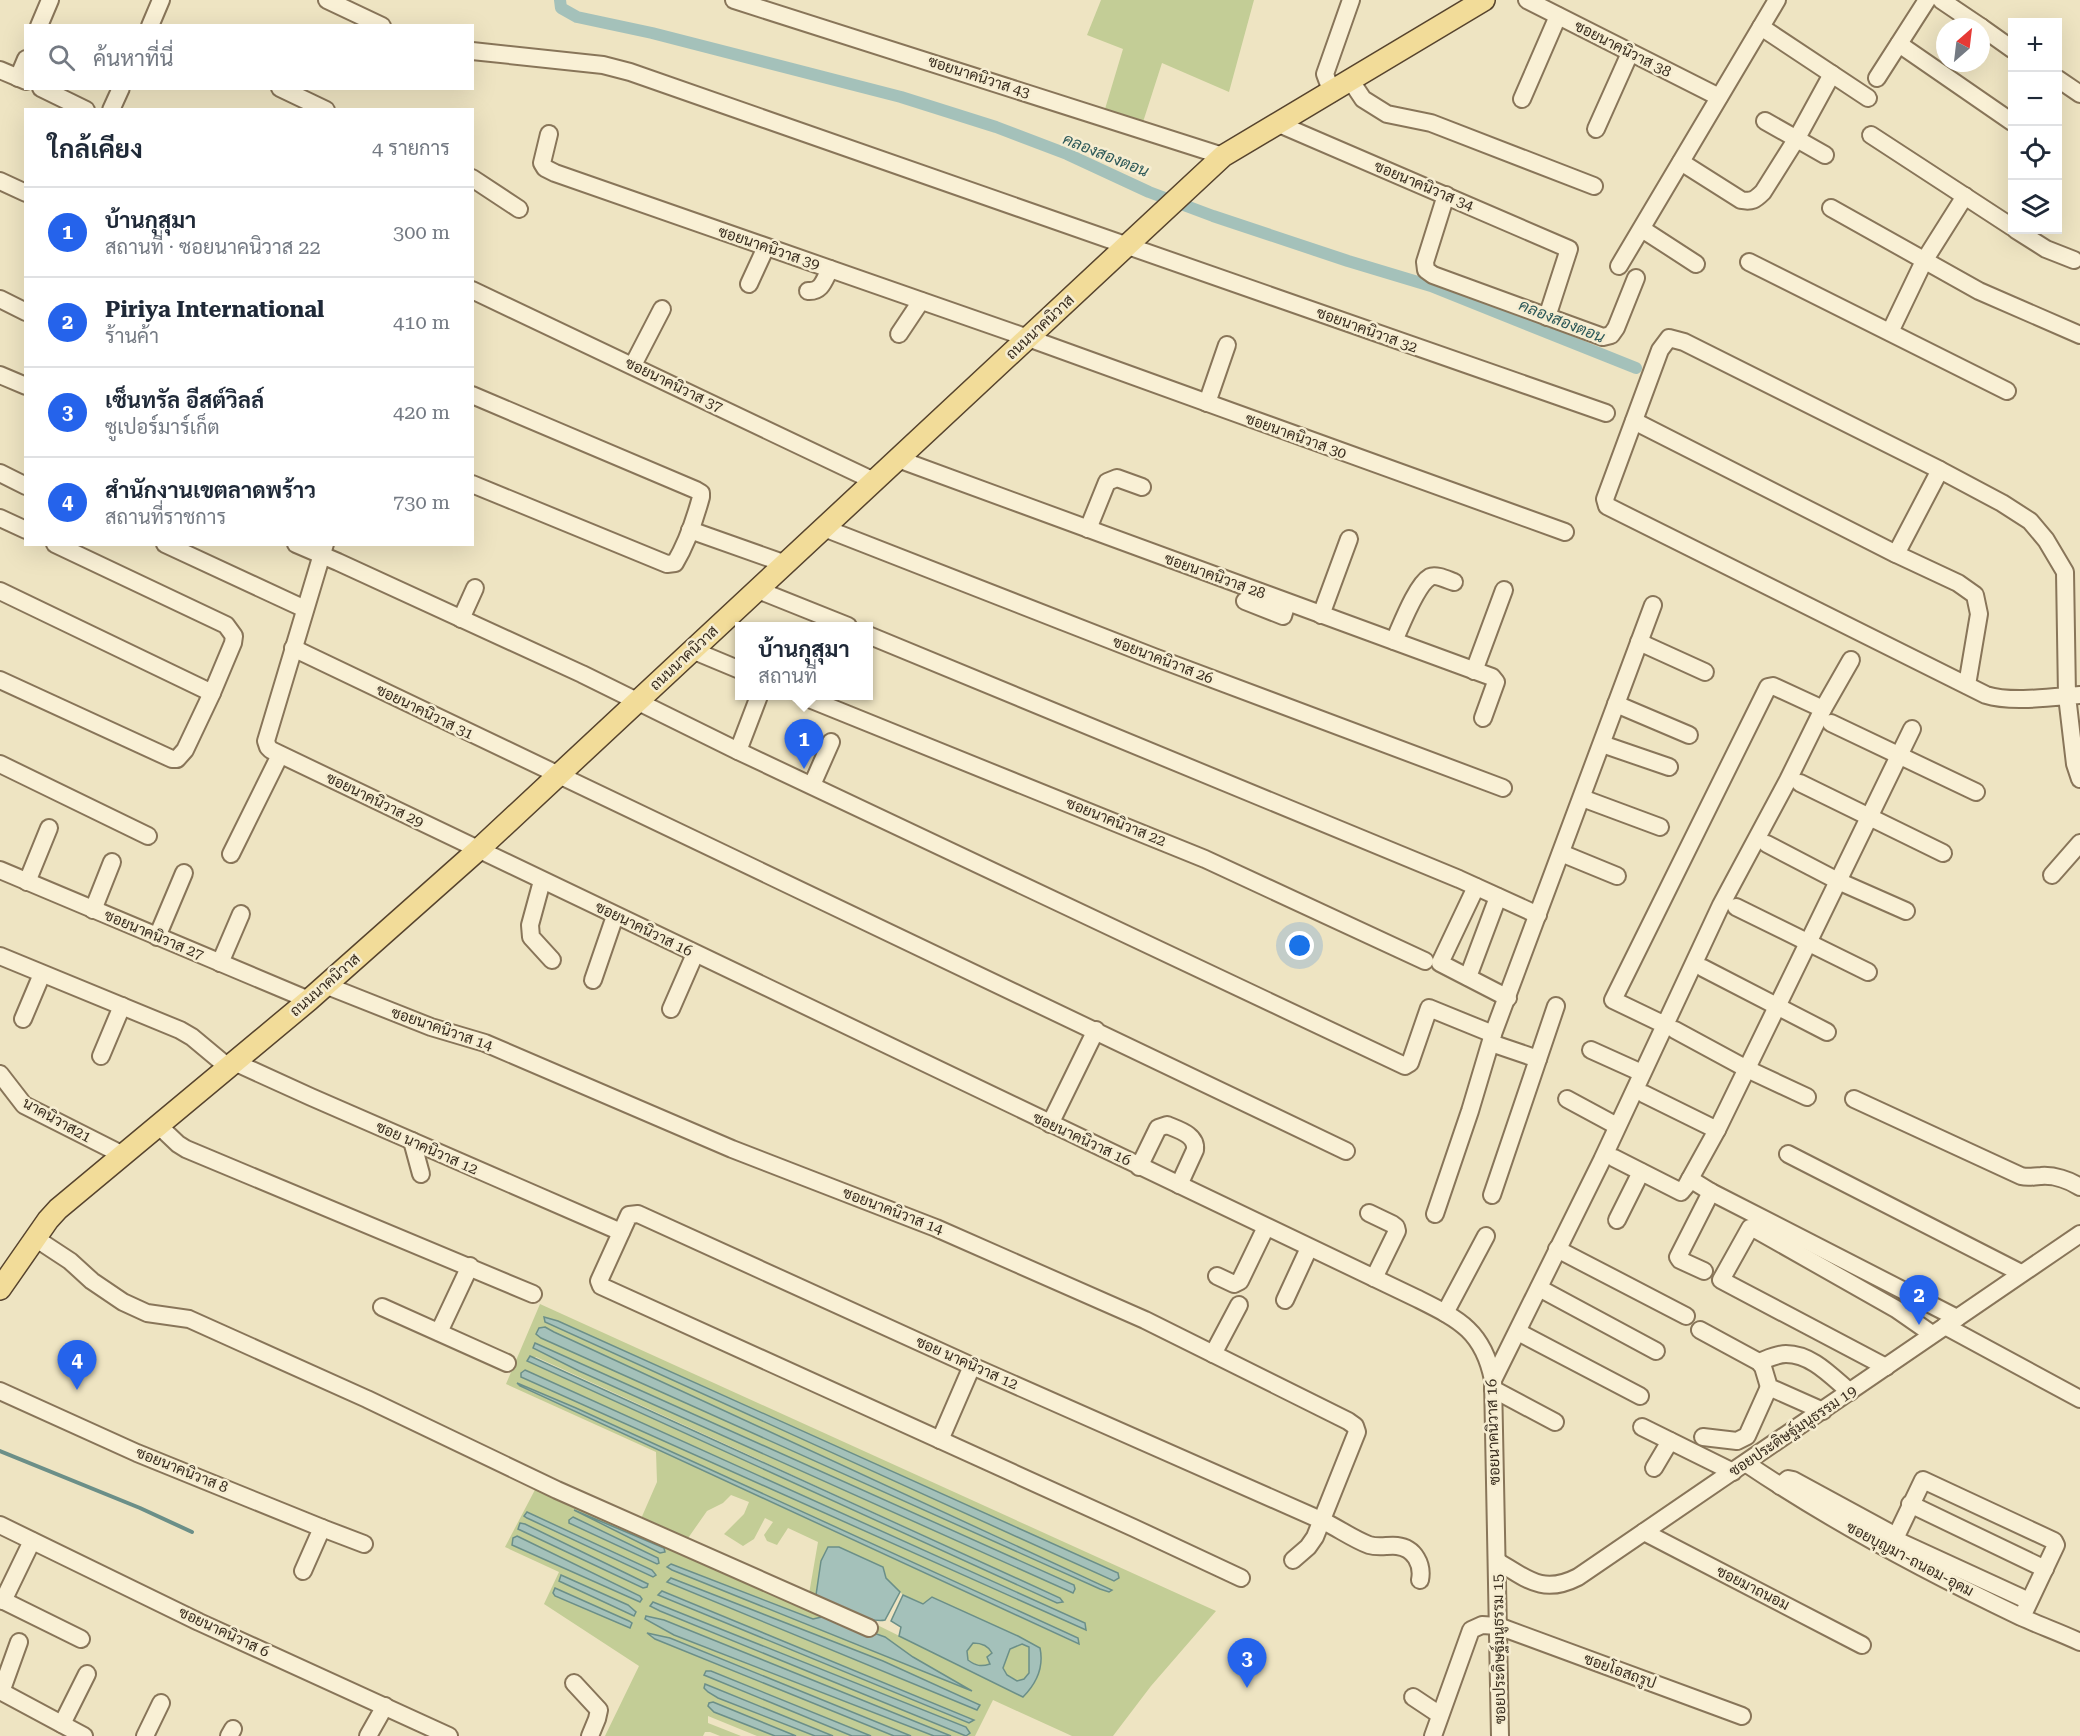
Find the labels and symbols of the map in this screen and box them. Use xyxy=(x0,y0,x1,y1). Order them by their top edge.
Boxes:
street label: ซอยนาคนิวาส 38 xyxy=(1572,17,1674,81)
north arrow xyxy=(1936,18,1990,72)
street label: ซอยนาคนิวาส 43 xyxy=(926,52,1032,102)
water label: คลองสองตอน xyxy=(1060,129,1152,181)
street label: ซอยนาคนิวาส 34 xyxy=(1372,157,1477,215)
street label: ซอยนาคนิวาส 39 xyxy=(716,222,822,274)
street label: ถนนนาคนิวาส xyxy=(1002,291,1078,363)
water label: คลองสองตอน xyxy=(1516,295,1608,347)
street label: ซอยนาคนิวาส 32 xyxy=(1314,303,1420,357)
street label: ซอยนาคนิวาส 37 xyxy=(622,354,726,416)
street label: ซอยนาคนิวาส 30 xyxy=(1243,409,1349,463)
street label: ซอยนาคนิวาส 28 xyxy=(1162,549,1268,603)
street label: ถนนนาคนิวาส xyxy=(646,622,722,694)
street label: ซอยนาคนิวาส 26 xyxy=(1110,633,1216,687)
street label: ซอยนาคนิวาส 31 xyxy=(373,681,477,743)
pin: 1 xyxy=(784,720,824,769)
street label: ซอยนาคนิวาส 29 xyxy=(323,769,427,831)
street label: ซอยนาคนิวาส 22 xyxy=(1063,794,1169,850)
street label: ซอยนาคนิวาส 16 xyxy=(592,898,696,960)
street label: ซอยนาคนิวาส 27 xyxy=(102,906,206,964)
your location xyxy=(1285,931,1314,960)
street label: ถนนนาคนิวาส xyxy=(286,950,364,1020)
street label: ซอยนาคนิวาส 14 xyxy=(389,1003,496,1055)
street label: นาคนิวาส21 xyxy=(19,1094,95,1146)
street label: ซอยนาคนิวาส 16 xyxy=(1030,1108,1134,1170)
street label: ซอย นาคนิวาส 12 xyxy=(373,1117,481,1179)
street label: ซอยนาคนิวาส 14 xyxy=(840,1184,946,1239)
pin: 2 xyxy=(1900,1276,1938,1325)
street label: ซอย นาคนิวาส 12 xyxy=(913,1332,1021,1394)
pin: 4 xyxy=(58,1340,97,1390)
street label: ซอยนาคนิวาส 16 xyxy=(1482,1379,1504,1485)
street label: ซอยประดิษฐ์มนูธรรม 19 xyxy=(1725,1381,1861,1481)
street label: ซอยนาคนิวาส 8 xyxy=(133,1443,231,1497)
street label: ซอยบุญมา-ถนอม-อุดม xyxy=(1842,1518,1977,1602)
street label: ซอยมาถนอม xyxy=(1714,1562,1792,1614)
street label: ซอยประดิษฐ์มนูธรรม 15 xyxy=(1488,1574,1510,1724)
street label: ซอยนาคนิวาส 6 xyxy=(176,1603,272,1661)
pin: 3 xyxy=(1228,1638,1266,1688)
street label: ซอยโอสถรูป xyxy=(1581,1649,1659,1693)

